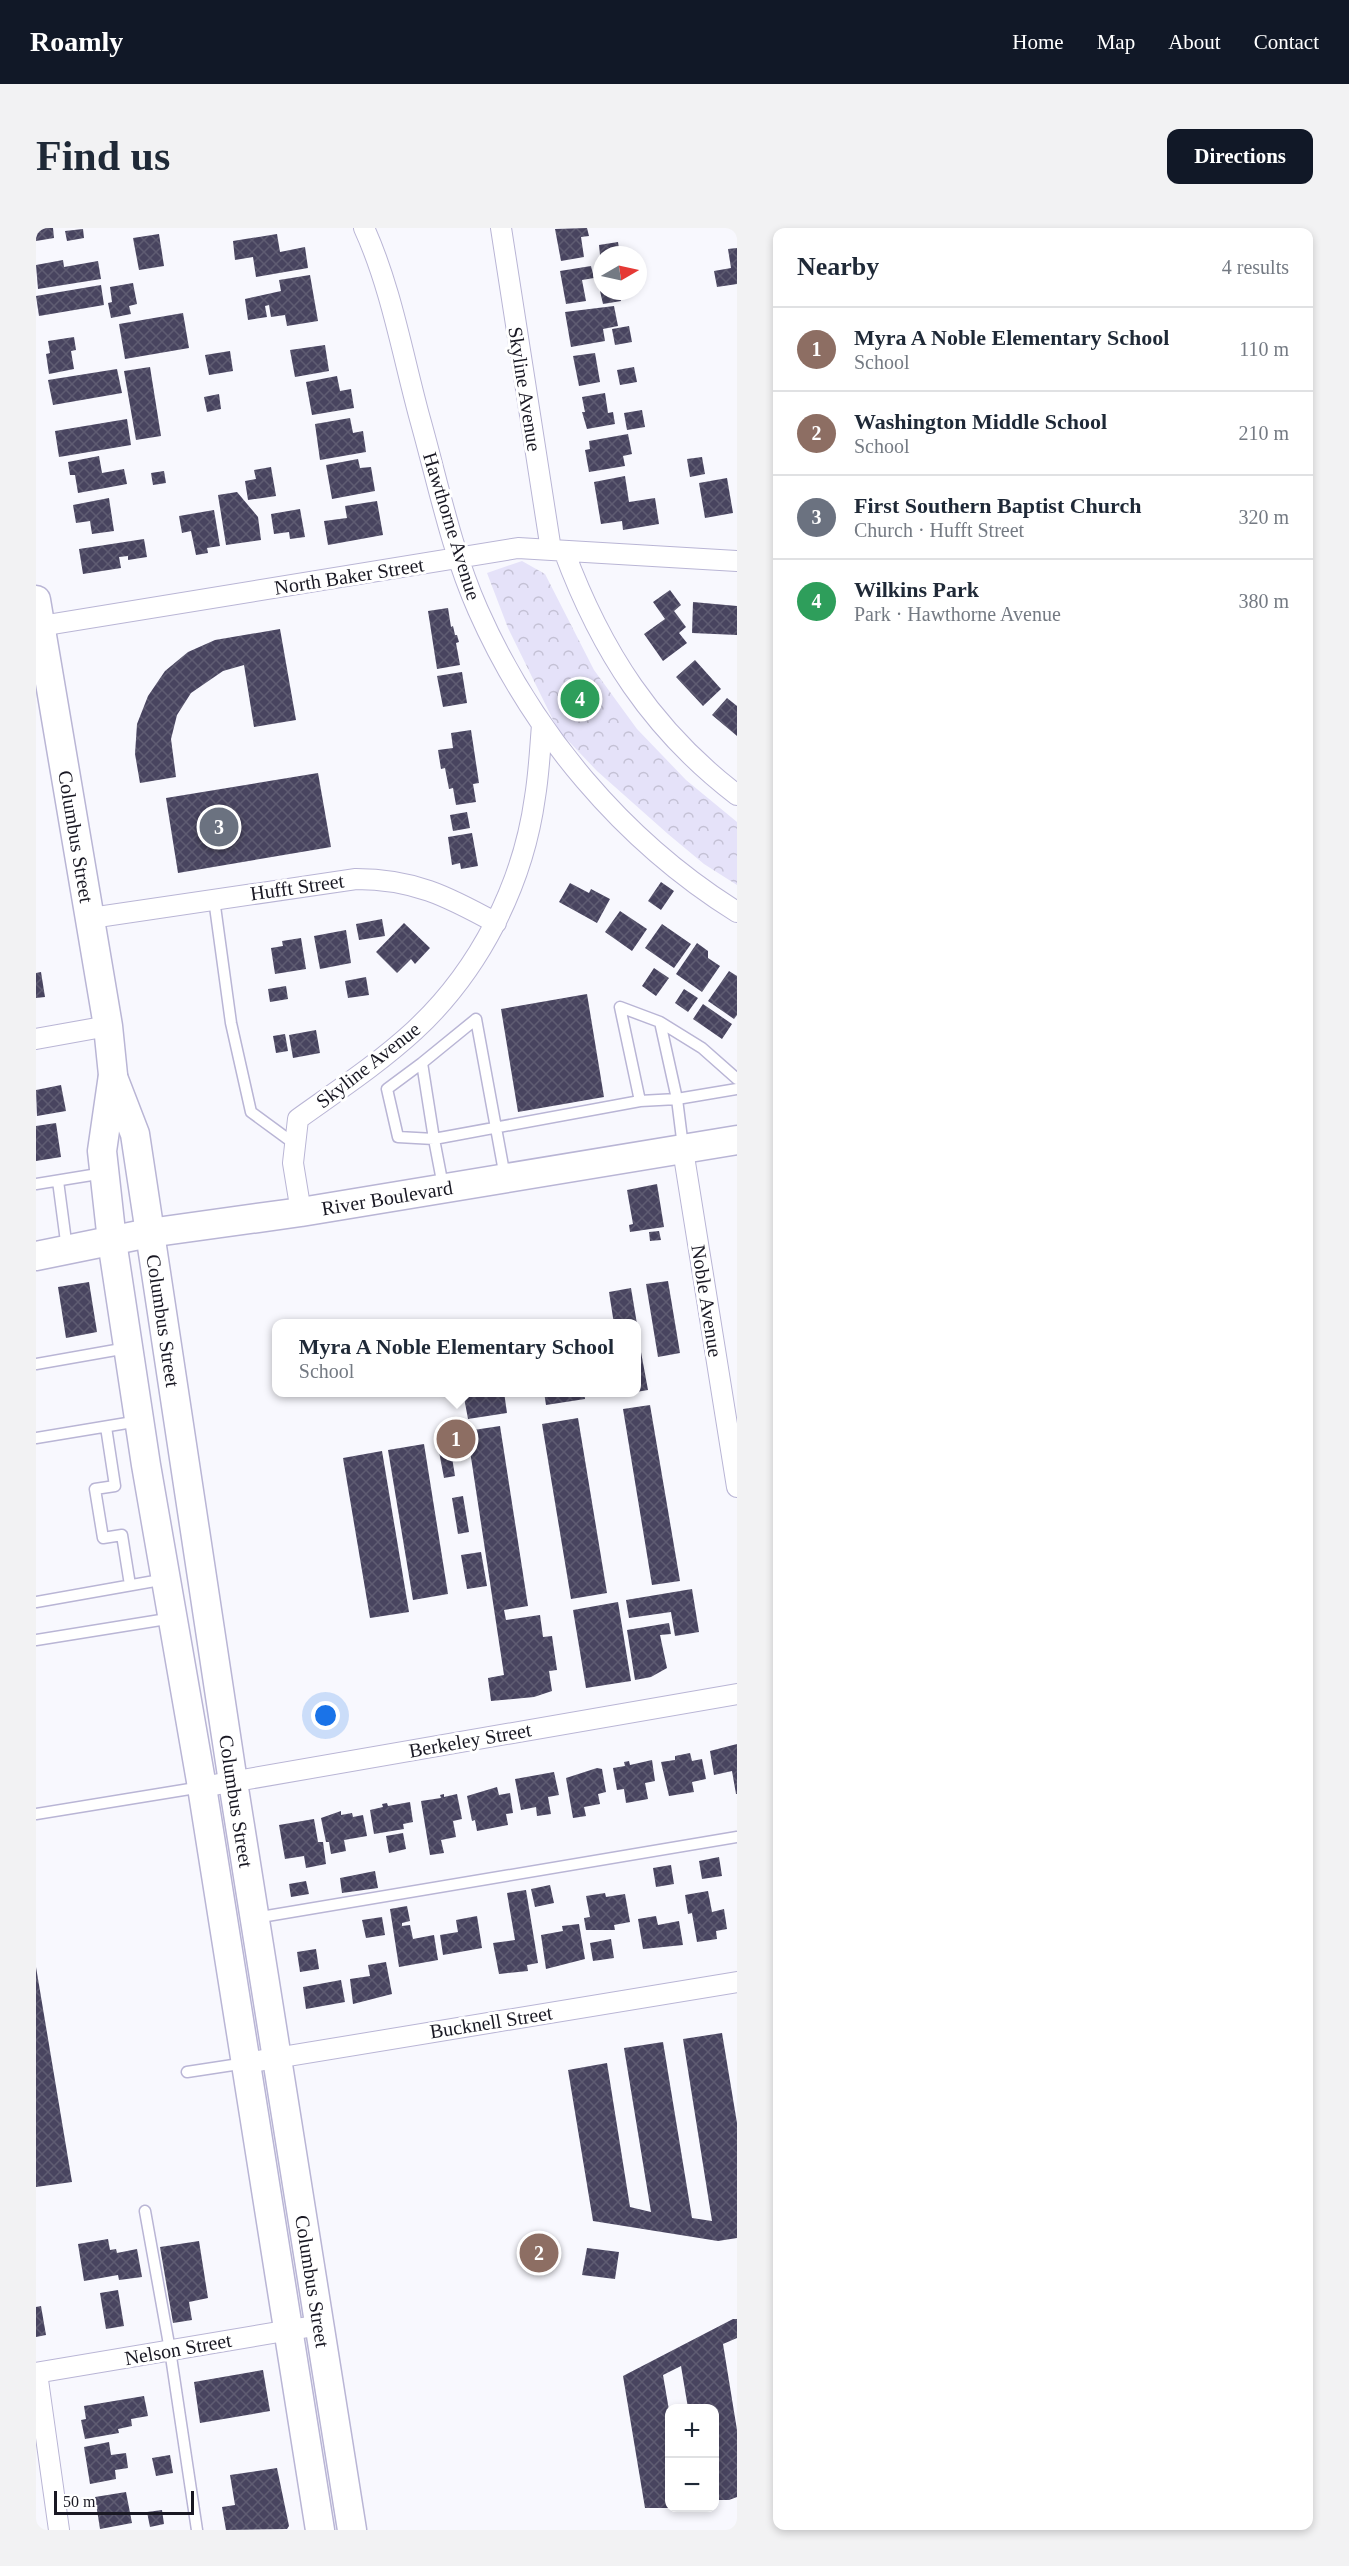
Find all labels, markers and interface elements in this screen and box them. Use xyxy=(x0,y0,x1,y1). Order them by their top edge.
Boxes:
text: Roamly xyxy=(30,26,123,57)
text: Home xyxy=(1012,30,1064,54)
text: Map xyxy=(1097,30,1135,54)
text: About xyxy=(1168,30,1221,54)
text: Contact xyxy=(1254,30,1319,54)
button: Directions xyxy=(1167,129,1313,184)
text: Find us xyxy=(36,133,170,179)
north arrow xyxy=(593,246,647,300)
text: Nearby xyxy=(797,252,879,281)
text: 4 results xyxy=(1222,256,1289,278)
street label: Skyline Avenue xyxy=(503,325,546,453)
text: Myra A Noble Elementary School xyxy=(854,325,1169,350)
text: 1 xyxy=(812,338,822,360)
text: 110 m xyxy=(1239,338,1289,360)
text: School xyxy=(854,351,910,373)
text: Washington Middle School xyxy=(854,409,1107,434)
text: 2 xyxy=(812,422,822,444)
text: 210 m xyxy=(1238,422,1289,444)
text: School xyxy=(854,435,910,457)
street label: Hawthorne Avenue xyxy=(419,449,485,603)
text: First Southern Baptist Church xyxy=(854,493,1141,518)
text: 3 xyxy=(812,506,822,528)
text: 320 m xyxy=(1238,506,1289,528)
text: Church · Hufft Street xyxy=(854,519,1024,541)
street label: North Baker Street xyxy=(273,553,426,599)
text: Wilkins Park xyxy=(854,577,979,602)
text: 4 xyxy=(812,590,822,612)
text: 380 m xyxy=(1238,590,1289,612)
text: Park · Hawthorne Avenue xyxy=(854,603,1061,625)
pin: 4 xyxy=(560,676,600,722)
street label: Columbus Street xyxy=(54,769,98,905)
pin: 3 xyxy=(200,804,238,850)
street label: Hufft Street xyxy=(249,869,346,904)
street label: Skyline Avenue xyxy=(312,1018,425,1113)
street label: River Boulevard xyxy=(320,1176,454,1219)
street label: Noble Avenue xyxy=(687,1243,727,1359)
street label: Columbus Street xyxy=(142,1253,184,1389)
popup xyxy=(272,1319,641,1397)
text: Myra A Noble Elementary School xyxy=(299,1334,614,1359)
text: School xyxy=(299,1360,354,1382)
pin: 1 xyxy=(436,1416,476,1462)
your location xyxy=(311,1701,340,1730)
street label: Berkeley Street xyxy=(407,1718,533,1763)
street label: Columbus Street xyxy=(215,1733,258,1870)
street label: Bucknell Street xyxy=(428,2001,554,2043)
street label: Columbus Street xyxy=(291,2213,334,2350)
pin: 2 xyxy=(520,2230,558,2276)
street label: Nelson Street xyxy=(123,2329,234,2369)
map controls xyxy=(665,2404,719,2512)
button: + xyxy=(665,2404,719,2458)
button: − xyxy=(665,2458,719,2512)
scale bar xyxy=(54,2488,194,2516)
text: 50 m xyxy=(63,2493,95,2510)

